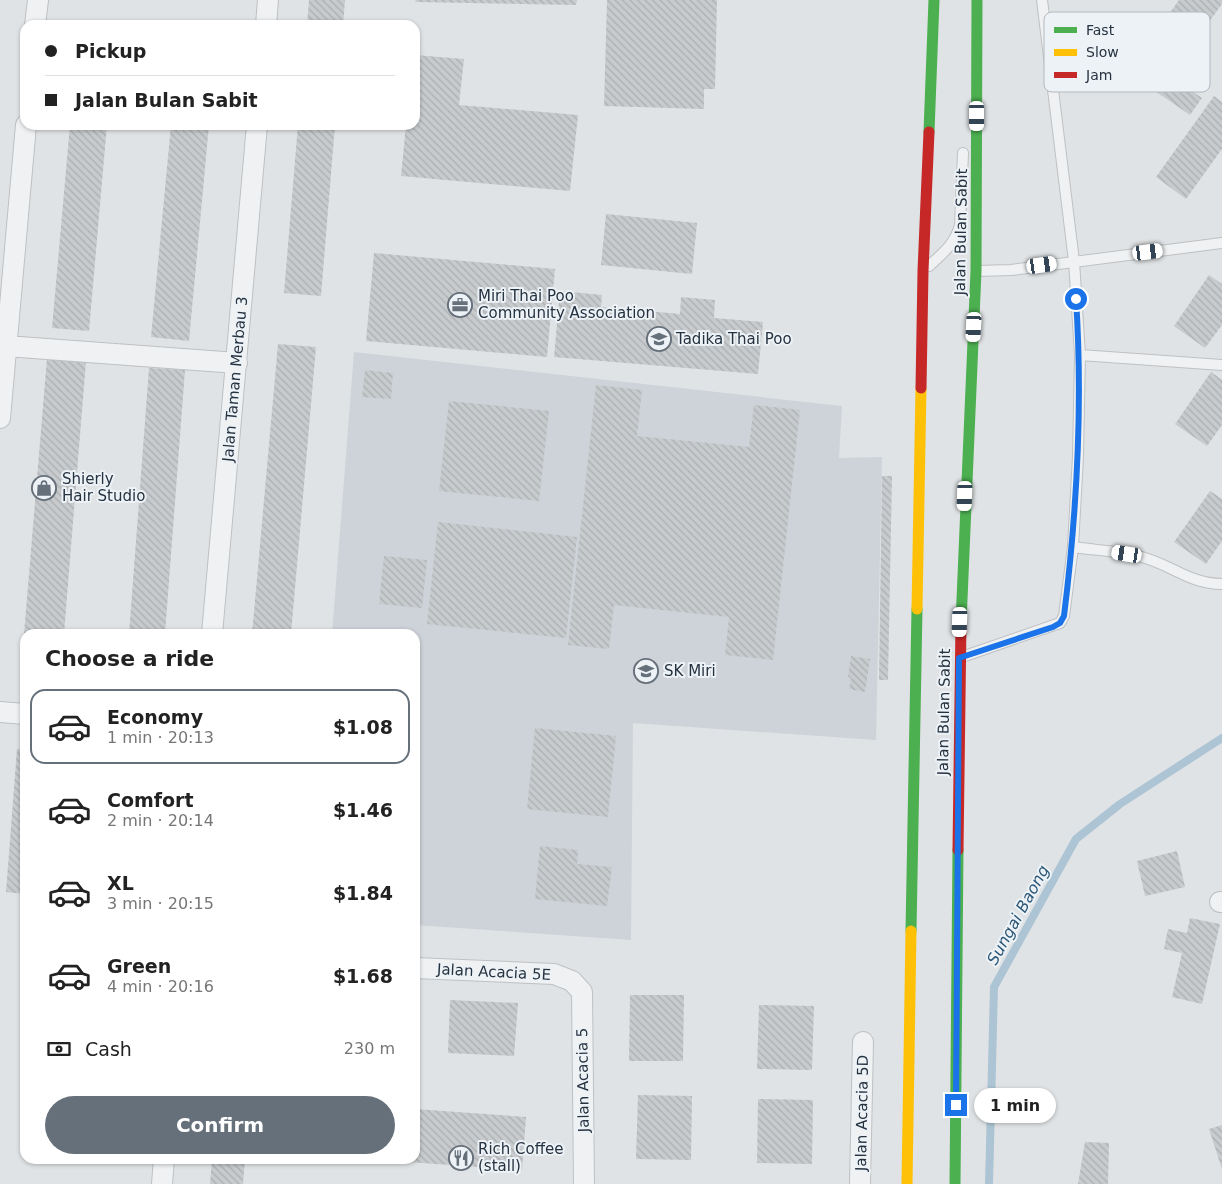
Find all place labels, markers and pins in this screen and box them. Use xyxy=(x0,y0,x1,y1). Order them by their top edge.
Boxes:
place label: Miri Thai Poo Community Association xyxy=(478,287,655,322)
office icon: Miri Thai Poo Community Association xyxy=(447,292,473,318)
school or university icon: Tadika Thai Poo xyxy=(646,326,672,352)
place label: Tadika Thai Poo xyxy=(675,330,792,348)
place label: Shierly Hair Studio xyxy=(62,470,145,505)
shop icon: Shierly Hair Studio xyxy=(31,475,57,501)
school or university icon: SK Miri xyxy=(633,658,659,684)
place label: SK Miri xyxy=(664,662,716,680)
place label: Rich Coffee (stall) xyxy=(478,1140,564,1175)
restaurant icon: Rich Coffee (stall) xyxy=(448,1145,474,1171)

